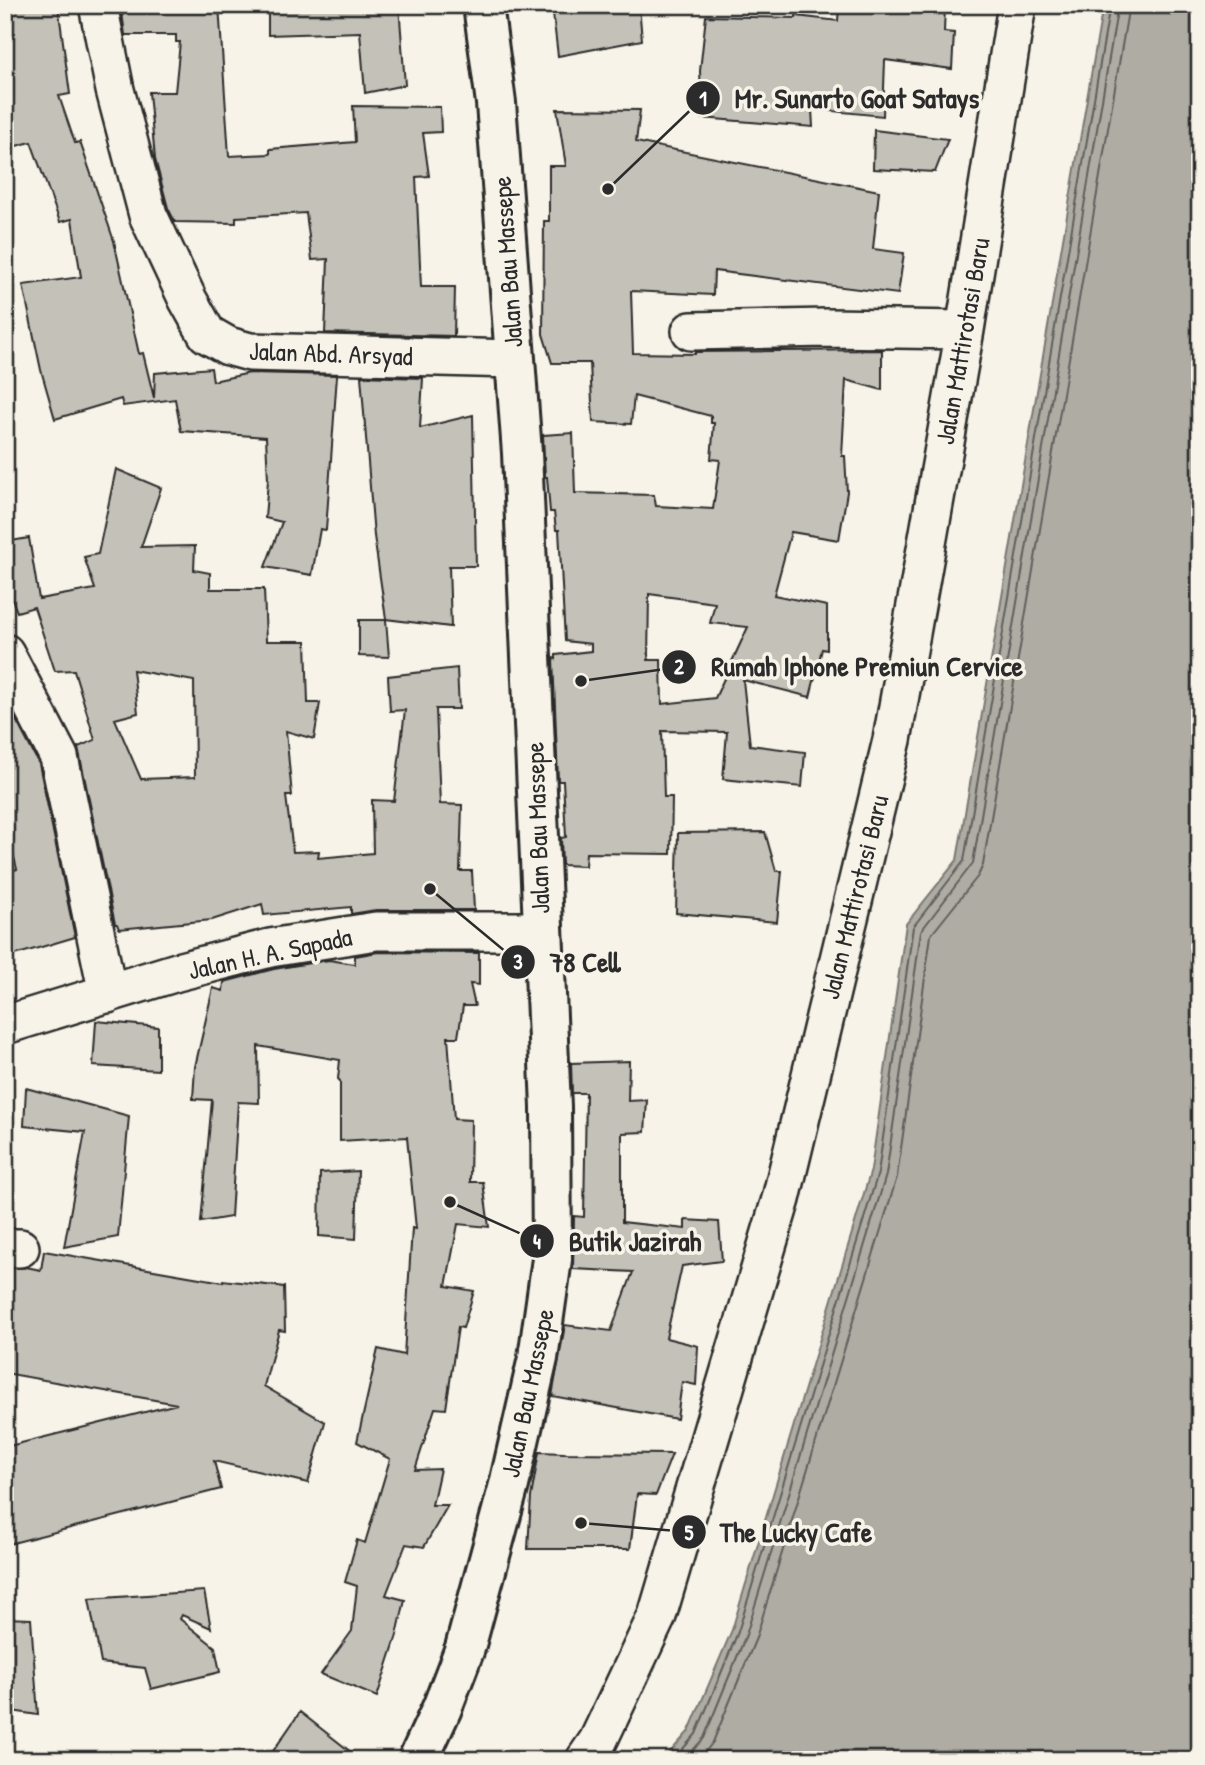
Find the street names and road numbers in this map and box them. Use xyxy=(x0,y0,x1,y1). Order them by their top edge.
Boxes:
street label: Jalan Bau Massepe xyxy=(484,175,530,349)
street label: Jalan Mattirotasi Baru xyxy=(927,235,997,447)
street label: Jalan Abd. Arsyad xyxy=(249,333,413,373)
street label: Jalan Bau Massepe xyxy=(517,741,557,915)
street label: Jalan Mattirotasi Baru xyxy=(812,791,896,1003)
street label: Jalan H. A. Sapada xyxy=(185,919,355,987)
street label: Jalan Bau Massepe xyxy=(492,1305,562,1481)

